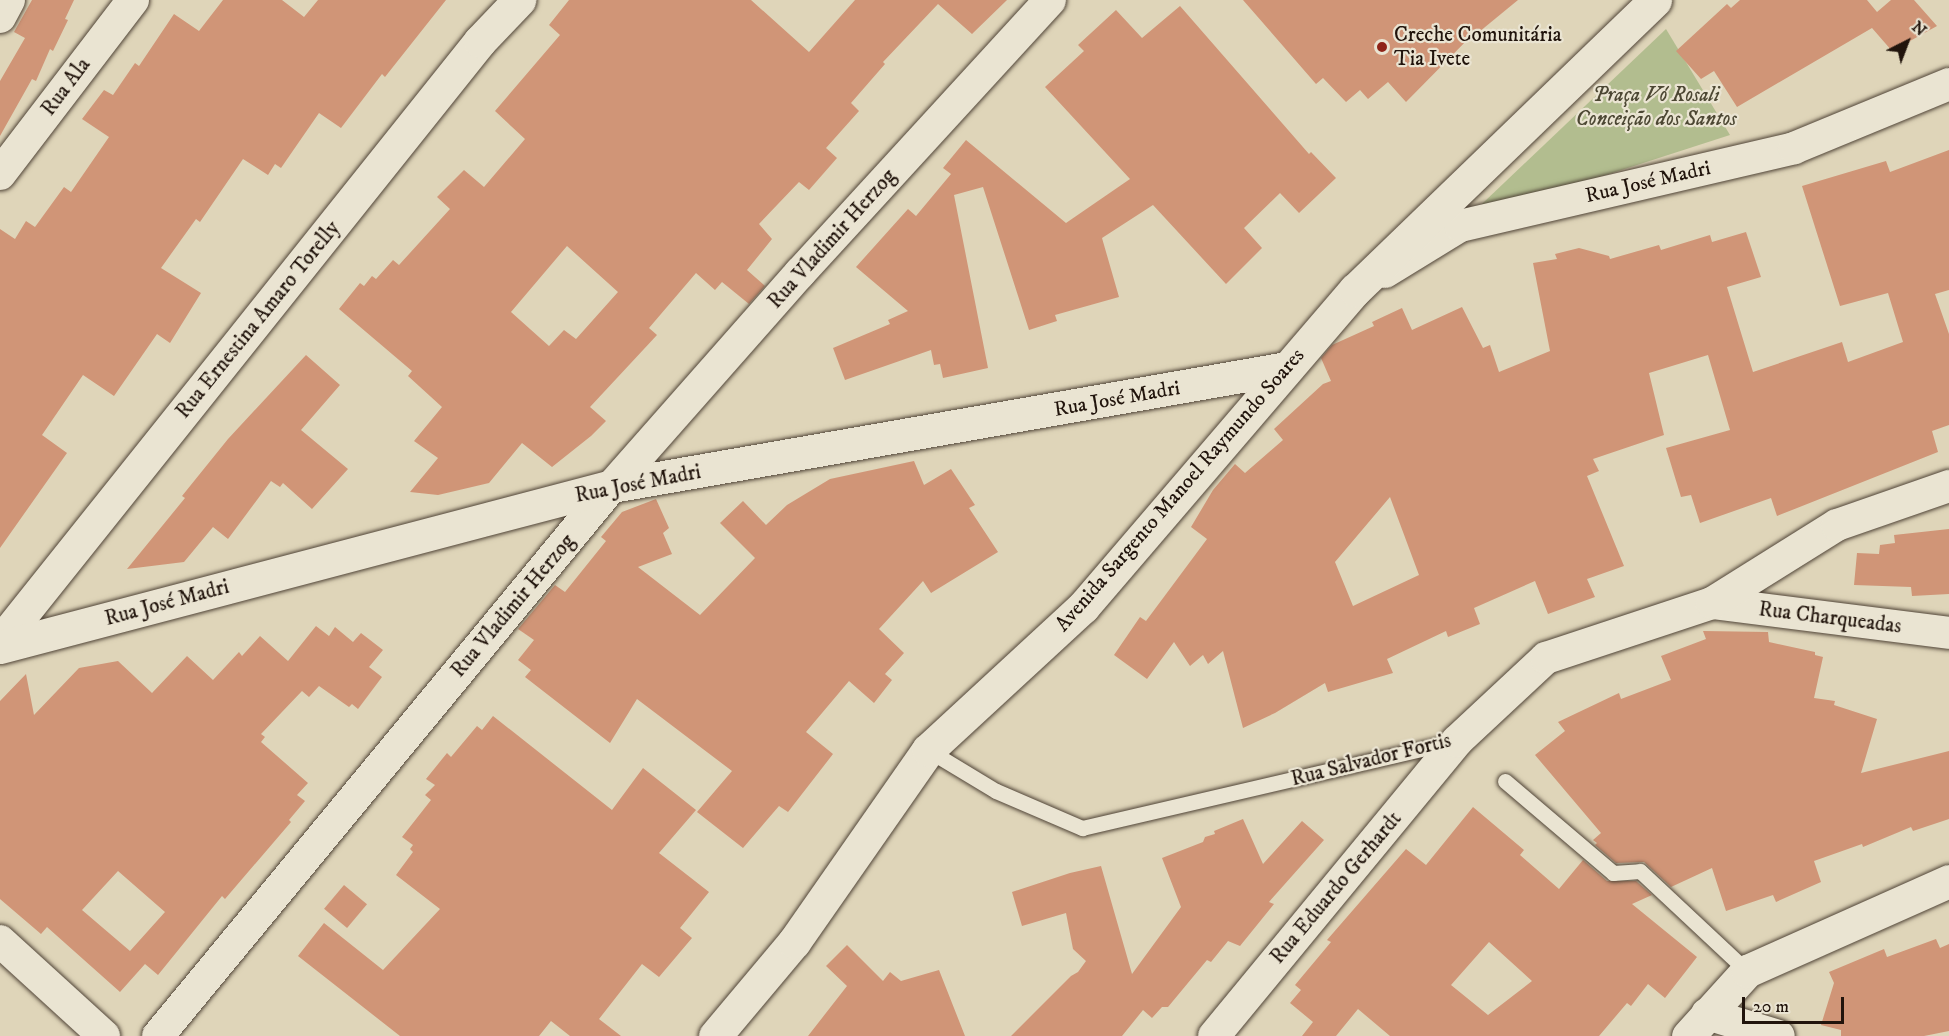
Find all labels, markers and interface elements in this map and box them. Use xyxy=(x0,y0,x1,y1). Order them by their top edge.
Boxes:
north arrow xyxy=(1877,12,1937,72)
text: N xyxy=(1907,17,1931,40)
place label: Creche Comunitária Tia Ivete xyxy=(1394,22,1562,72)
marker: Creche Comunitária Tia Ivete xyxy=(1375,40,1389,54)
street label: Rua Ala xyxy=(36,53,96,121)
park label: Praça Vó Rosali Conceição dos Santos xyxy=(1575,82,1737,132)
street label: Rua José Madri xyxy=(1583,155,1713,209)
street label: Rua Vladimir Herzog xyxy=(763,164,901,314)
street label: Rua Ernestina Amaro Torelly xyxy=(171,216,345,424)
street label: Avenida Sargento Manoel Raymundo Soares xyxy=(1050,343,1310,637)
street label: Rua José Madri xyxy=(1052,376,1182,422)
street label: Rua José Madri xyxy=(573,459,703,509)
street label: Rua Vladimir Herzog xyxy=(446,529,580,683)
street label: Rua José Madri xyxy=(102,574,232,632)
street label: Rua Charqueadas xyxy=(1757,597,1903,639)
street label: Rua Salvador Fortis xyxy=(1288,728,1454,792)
street label: Rua Eduardo Gerhardt xyxy=(1265,807,1407,969)
scale bar xyxy=(1745,985,1847,1023)
text: 20 m xyxy=(1753,996,1789,1018)

